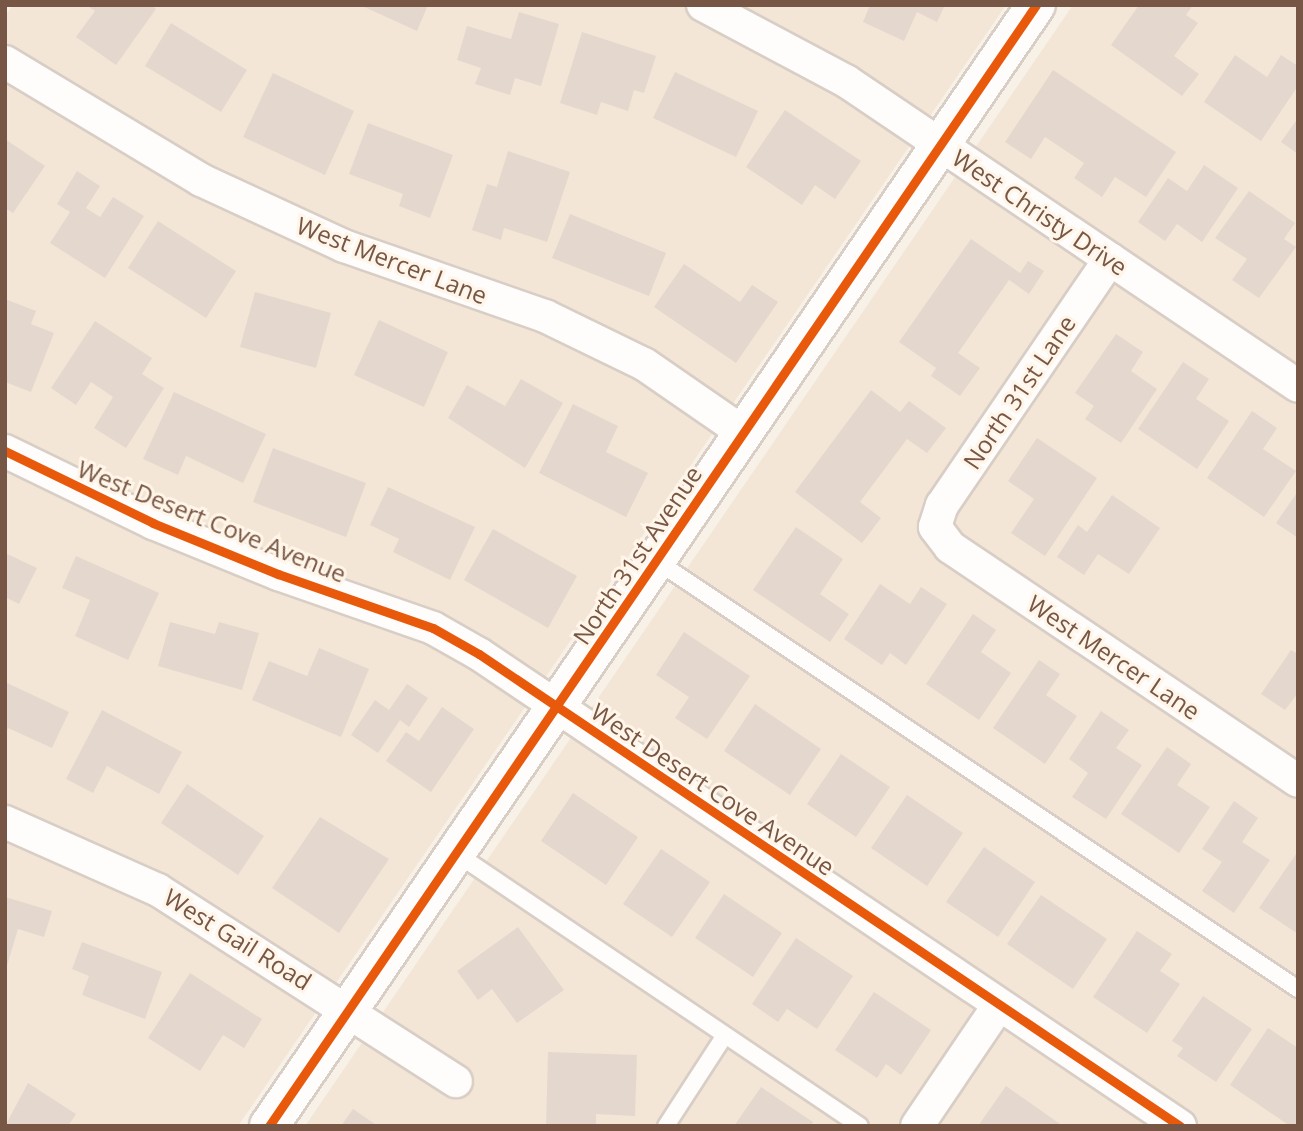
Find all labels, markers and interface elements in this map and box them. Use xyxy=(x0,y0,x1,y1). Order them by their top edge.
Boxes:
street label: West Christy Drive xyxy=(947,143,1133,281)
street label: West Mercer Lane xyxy=(293,210,491,310)
street label: North 31st Lane xyxy=(957,310,1081,474)
street label: West Desert Cove Avenue xyxy=(74,454,350,588)
street label: North 31st Avenue xyxy=(567,460,707,650)
street label: West Mercer Lane xyxy=(1022,589,1206,725)
street label: West Desert Cove Avenue xyxy=(586,697,840,881)
street label: West Gail Road xyxy=(159,882,317,996)

